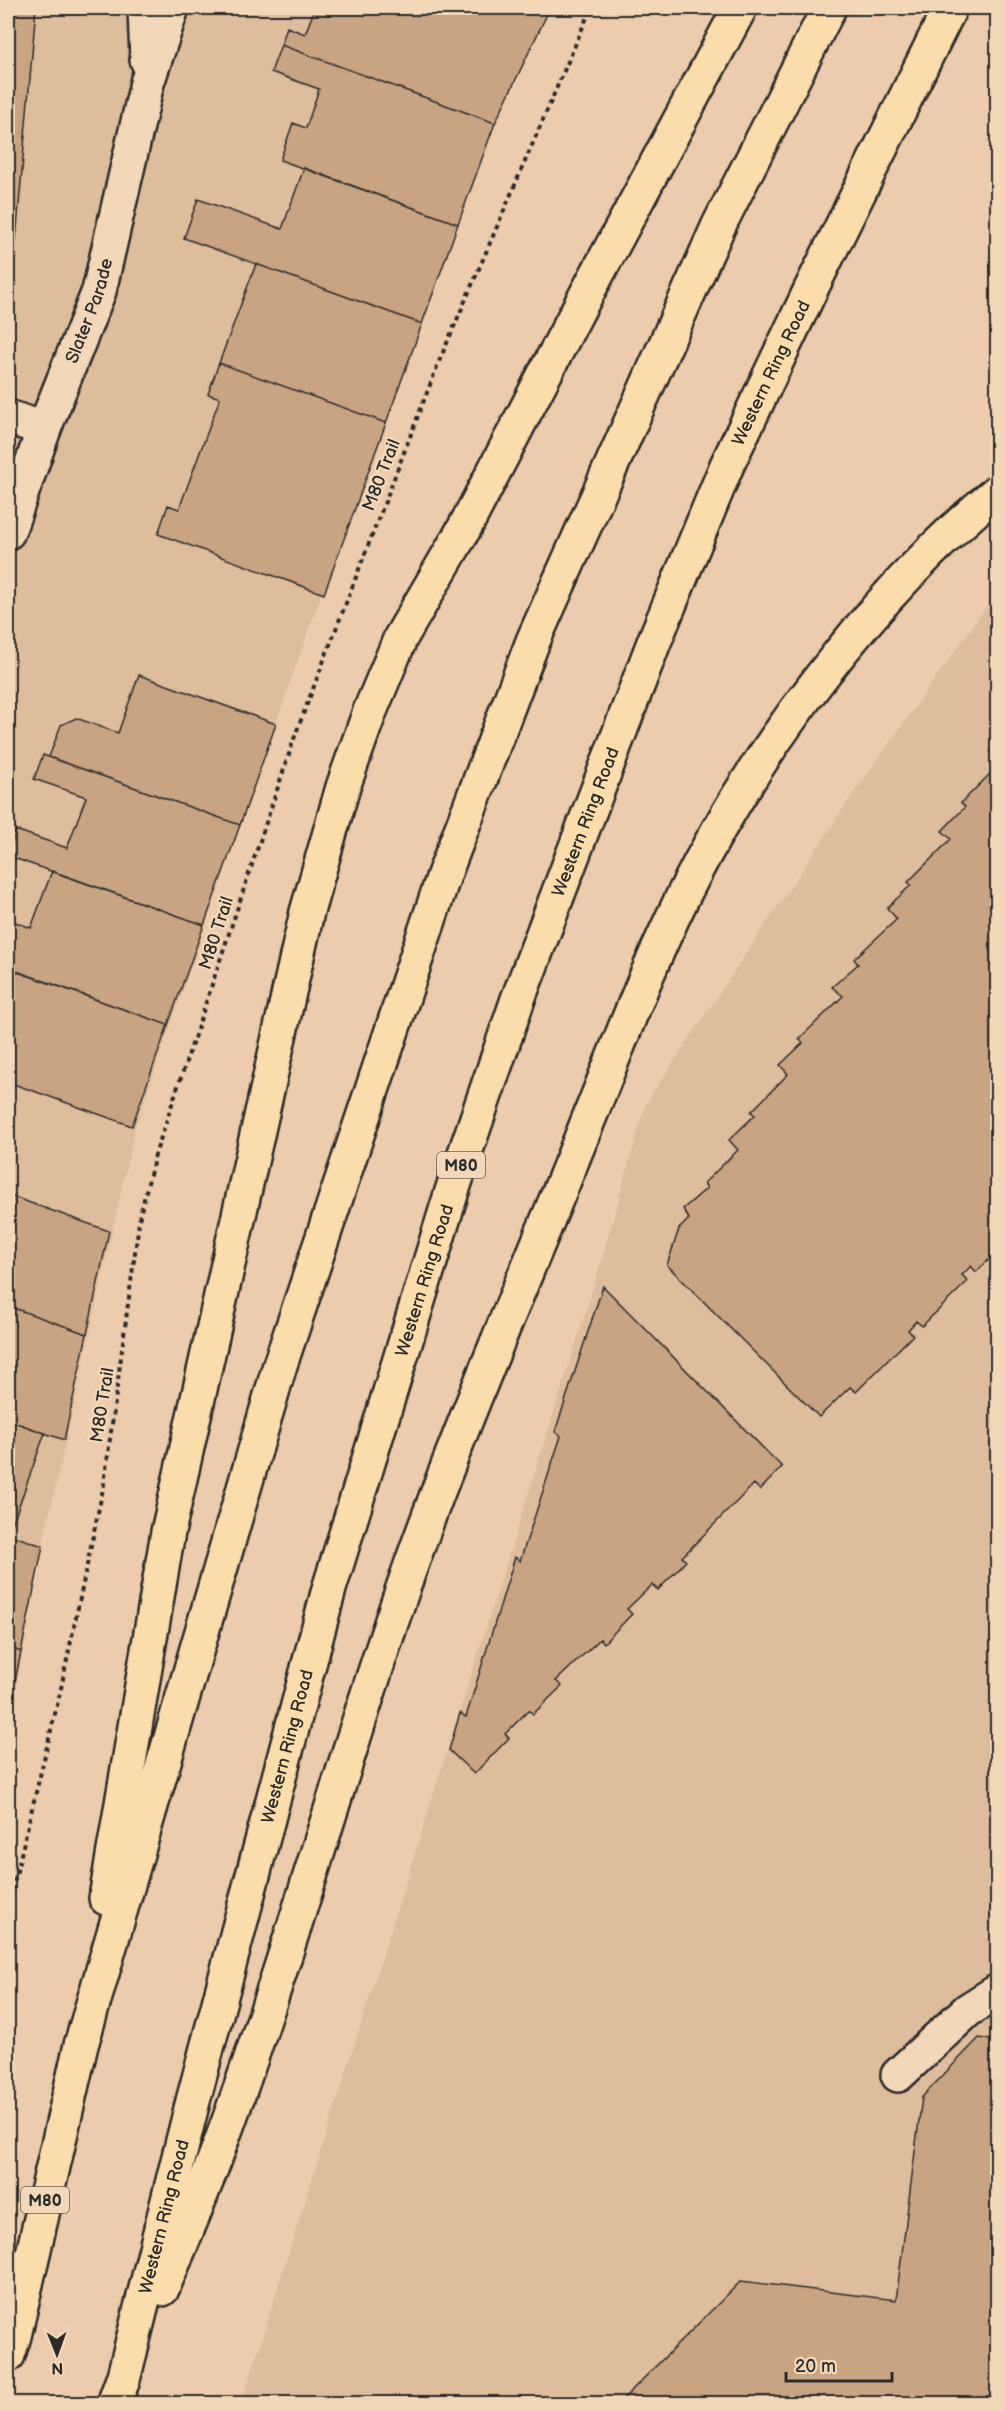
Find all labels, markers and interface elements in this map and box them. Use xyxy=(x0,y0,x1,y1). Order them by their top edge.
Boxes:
street label: Slater Parade xyxy=(61,256,117,366)
street label: Western Ring Road xyxy=(728,297,815,449)
street label: M80 Trail xyxy=(358,436,405,514)
street label: Western Ring Road xyxy=(548,745,624,900)
street label: M80 Trail xyxy=(195,894,238,972)
road number: M80 xyxy=(437,1152,485,1178)
street label: Western Ring Road xyxy=(391,1202,458,1359)
street label: M80 Trail xyxy=(86,1366,119,1444)
street label: Western Ring Road xyxy=(257,1668,318,1826)
street label: Western Ring Road xyxy=(135,2137,194,2296)
road number: M80 xyxy=(21,2187,69,2213)
north arrow xyxy=(27,2324,87,2384)
scale bar xyxy=(786,2345,892,2383)
text: 20 m xyxy=(795,2356,836,2377)
text: N xyxy=(51,2358,63,2377)

